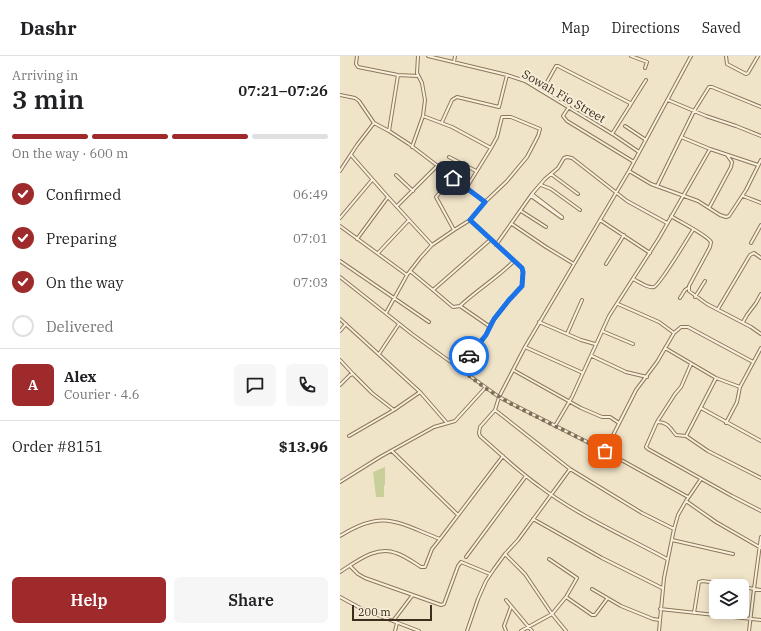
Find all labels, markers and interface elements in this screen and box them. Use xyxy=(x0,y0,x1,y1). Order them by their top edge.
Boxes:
text: Dashr xyxy=(20,16,77,40)
text: Map xyxy=(561,19,590,37)
text: Directions xyxy=(612,19,680,37)
text: Saved xyxy=(702,19,741,37)
street label: Sowah Fio Street xyxy=(520,66,608,126)
text: Arriving in xyxy=(12,67,78,84)
text: 07:21–07:26 xyxy=(238,81,328,100)
text: 3 min xyxy=(12,82,84,116)
text: On the way · 600 m xyxy=(12,145,128,162)
pin xyxy=(436,161,470,195)
icon: home xyxy=(442,167,464,189)
icon: check xyxy=(12,183,34,205)
text: Confirmed xyxy=(46,185,121,204)
text: 06:49 xyxy=(293,186,328,203)
icon: check xyxy=(12,227,34,249)
text: Preparing xyxy=(46,229,117,248)
text: 07:01 xyxy=(293,230,328,247)
icon: check xyxy=(12,271,34,293)
text: On the way xyxy=(46,273,124,292)
text: 07:03 xyxy=(293,274,328,291)
text: Delivered xyxy=(46,317,114,336)
courier xyxy=(449,336,489,376)
icon: car xyxy=(458,345,480,367)
button: chat xyxy=(234,364,276,406)
button: phone xyxy=(286,364,328,406)
text: Alex xyxy=(64,367,96,386)
text: A xyxy=(28,375,38,394)
text: Courier · 4.6 xyxy=(64,386,140,403)
pin xyxy=(588,434,622,468)
text: Order #8151 xyxy=(12,437,103,456)
text: $13.96 xyxy=(279,437,328,456)
icon: bag xyxy=(594,440,616,462)
button: Help xyxy=(12,577,166,623)
button: Share xyxy=(174,577,328,623)
map controls xyxy=(709,579,749,619)
button: layers xyxy=(709,579,749,619)
scale bar xyxy=(352,603,432,622)
text: 200 m xyxy=(358,605,391,619)

